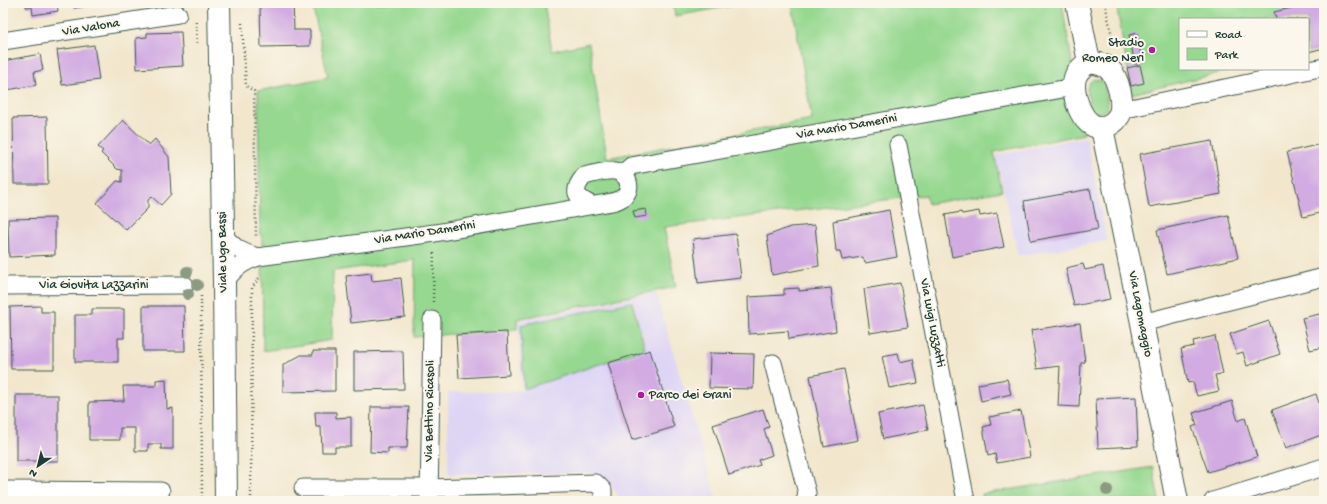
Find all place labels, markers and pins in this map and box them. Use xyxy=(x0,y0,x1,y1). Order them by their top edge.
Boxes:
place label: Stadio Romeo Neri xyxy=(1082,36,1144,66)
marker: Stadio Romeo Neri xyxy=(1147,45,1157,55)
place label: Parco dei Grani xyxy=(648,388,732,403)
marker: Parco dei Grani xyxy=(636,390,646,400)

